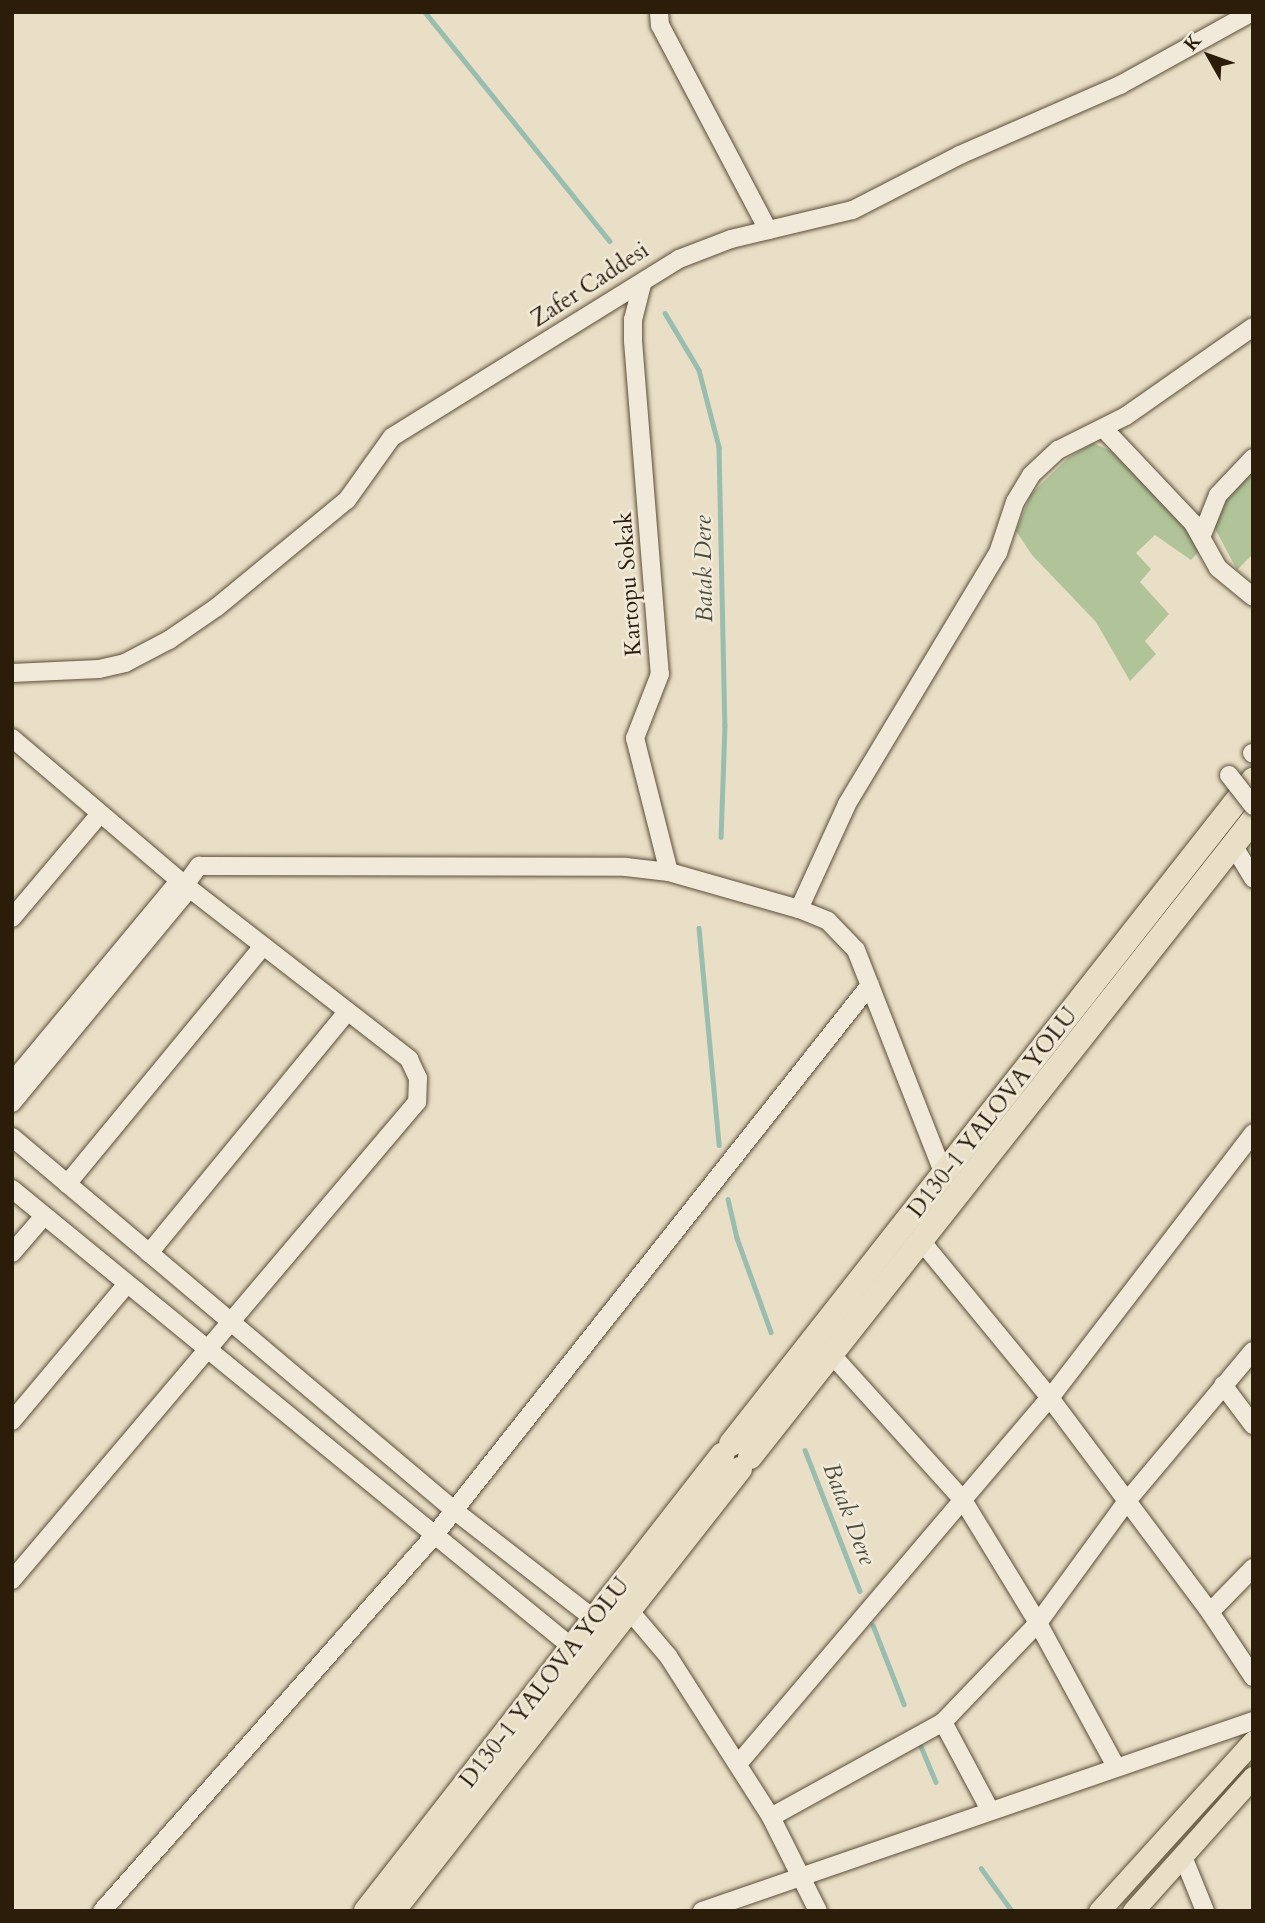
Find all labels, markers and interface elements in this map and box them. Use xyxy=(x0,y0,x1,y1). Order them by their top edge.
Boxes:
north arrow xyxy=(1174,21,1244,91)
text: K xyxy=(1178,28,1208,57)
street label: Zafer Caddesi xyxy=(526,237,654,333)
street label: Kartopu Sokak xyxy=(610,511,648,657)
water label: Batak Dere xyxy=(689,515,719,623)
street label: D130-1 YALOVA YOLU xyxy=(902,1003,1084,1223)
water label: Batak Dere xyxy=(816,1459,882,1569)
street label: D130-1 YALOVA YOLU xyxy=(454,1573,636,1793)

